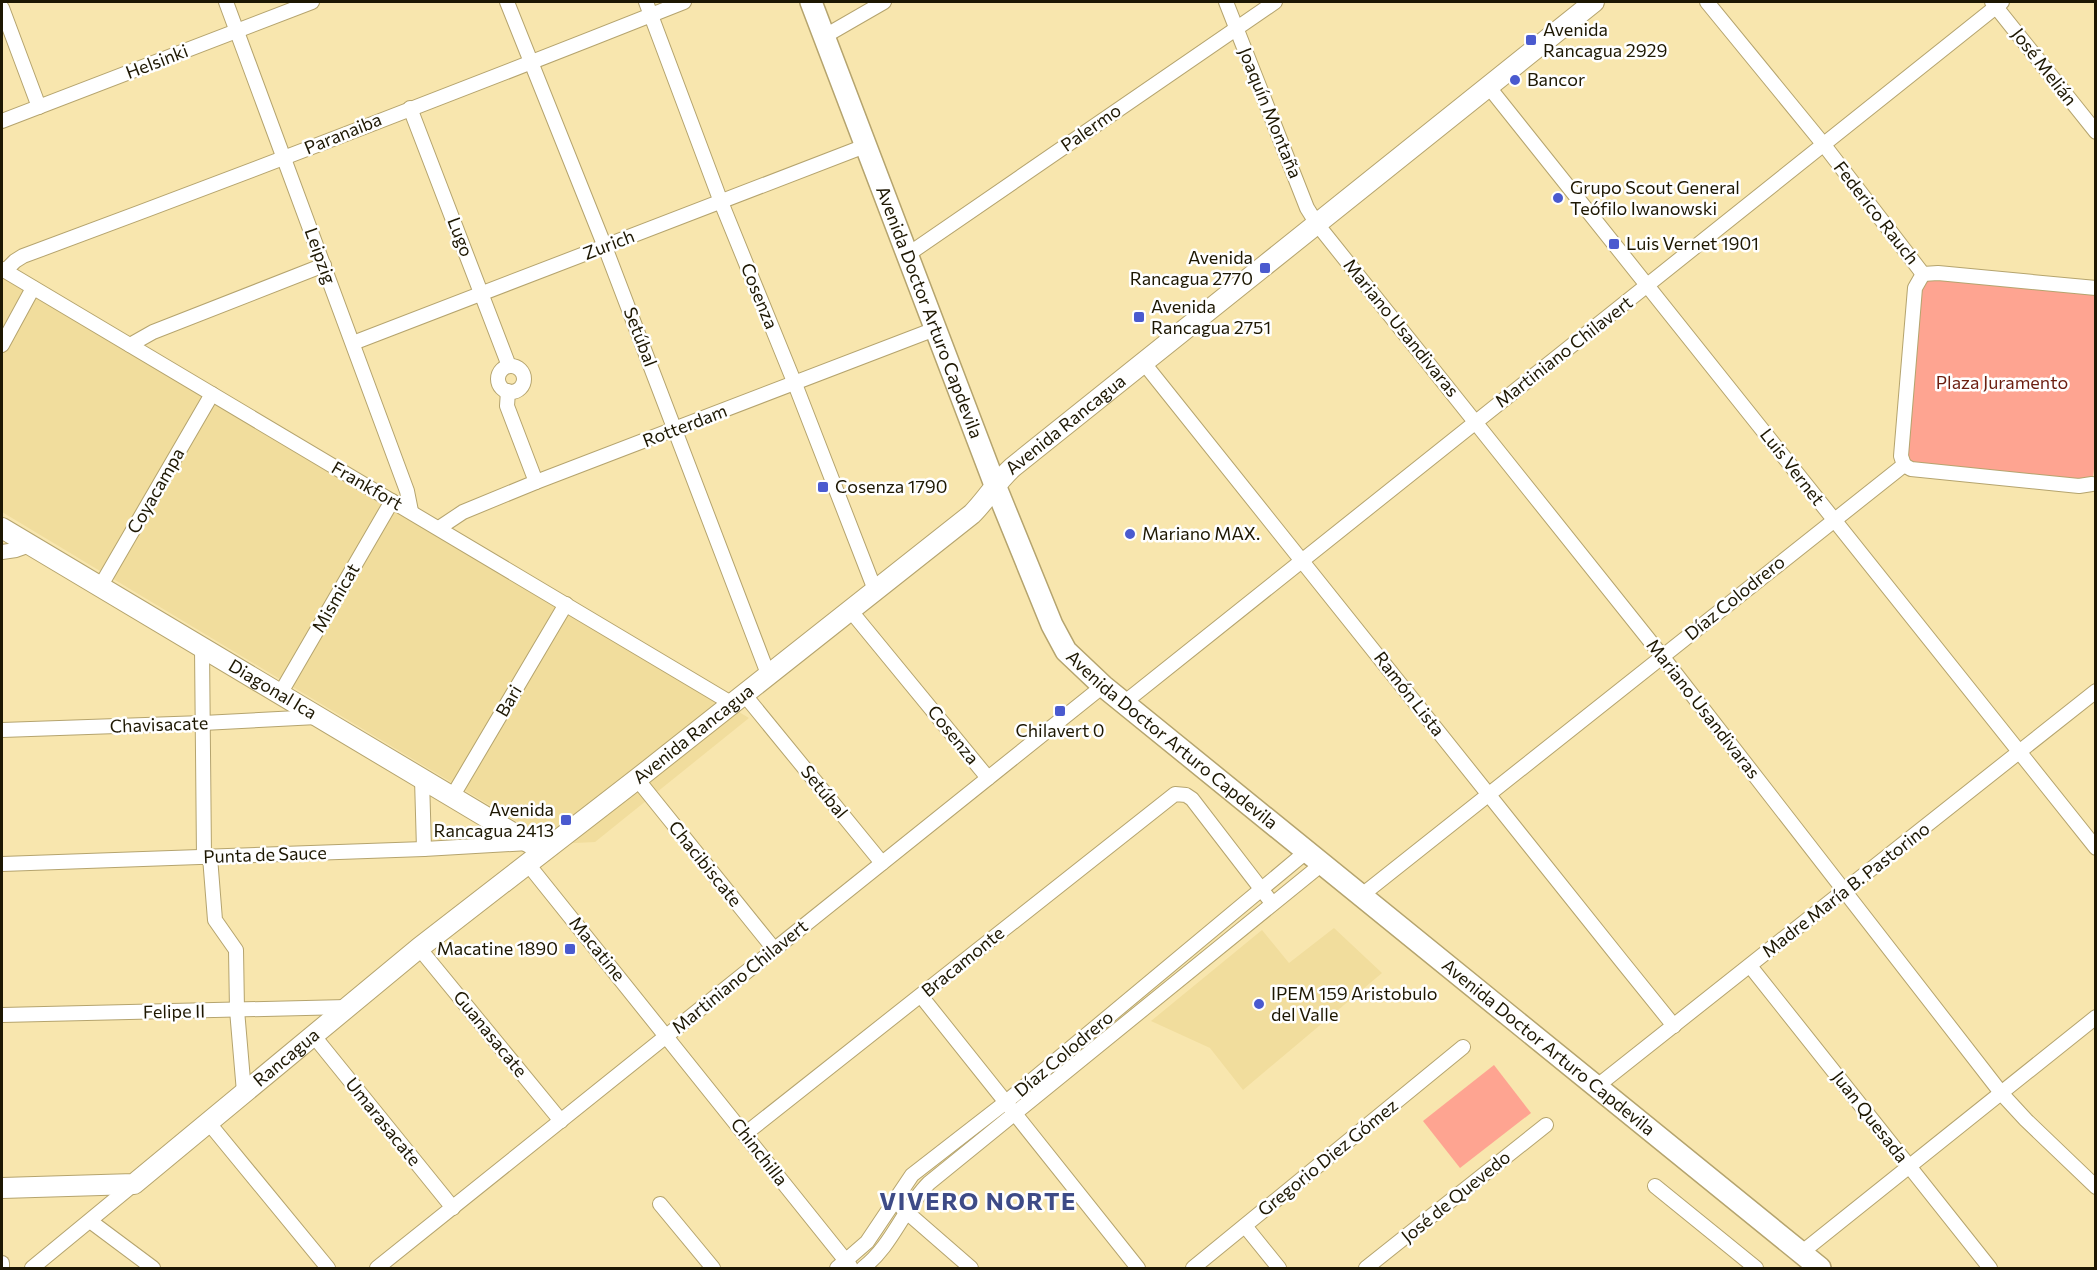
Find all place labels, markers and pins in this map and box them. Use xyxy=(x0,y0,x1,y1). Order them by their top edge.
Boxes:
place label: Avenida Rancagua 2929 xyxy=(1543,18,1667,61)
marker: Avenida Rancagua 2929 xyxy=(1524,33,1538,47)
place label: Bancor xyxy=(1527,68,1585,90)
marker: Bancor xyxy=(1508,73,1522,87)
place label: Grupo Scout General Teófilo Iwanowski xyxy=(1570,176,1740,219)
marker: Grupo Scout General Teófilo Iwanowski xyxy=(1551,191,1565,205)
place label: Luis Vernet 1901 xyxy=(1626,232,1759,254)
marker: Luis Vernet 1901 xyxy=(1607,237,1621,251)
place label: Avenida Rancagua 2770 xyxy=(1130,246,1253,289)
marker: Avenida Rancagua 2770 xyxy=(1258,261,1272,275)
place label: Avenida Rancagua 2751 xyxy=(1151,295,1271,338)
marker: Avenida Rancagua 2751 xyxy=(1132,310,1146,324)
place label: Cosenza 1790 xyxy=(835,475,948,497)
marker: Cosenza 1790 xyxy=(816,480,830,494)
place label: Mariano MAX. xyxy=(1142,522,1260,544)
marker: Mariano MAX. xyxy=(1123,527,1137,541)
marker: Chilavert 0 xyxy=(1053,704,1067,718)
place label: Chilavert 0 xyxy=(1015,719,1105,741)
place label: Avenida Rancagua 2413 xyxy=(433,798,554,841)
marker: Avenida Rancagua 2413 xyxy=(559,813,573,827)
place label: Macatine 1890 xyxy=(437,937,558,959)
marker: Macatine 1890 xyxy=(563,942,577,956)
place label: IPEM 159 Aristobulo del Valle xyxy=(1271,982,1438,1025)
marker: IPEM 159 Aristobulo del Valle xyxy=(1252,997,1266,1011)

